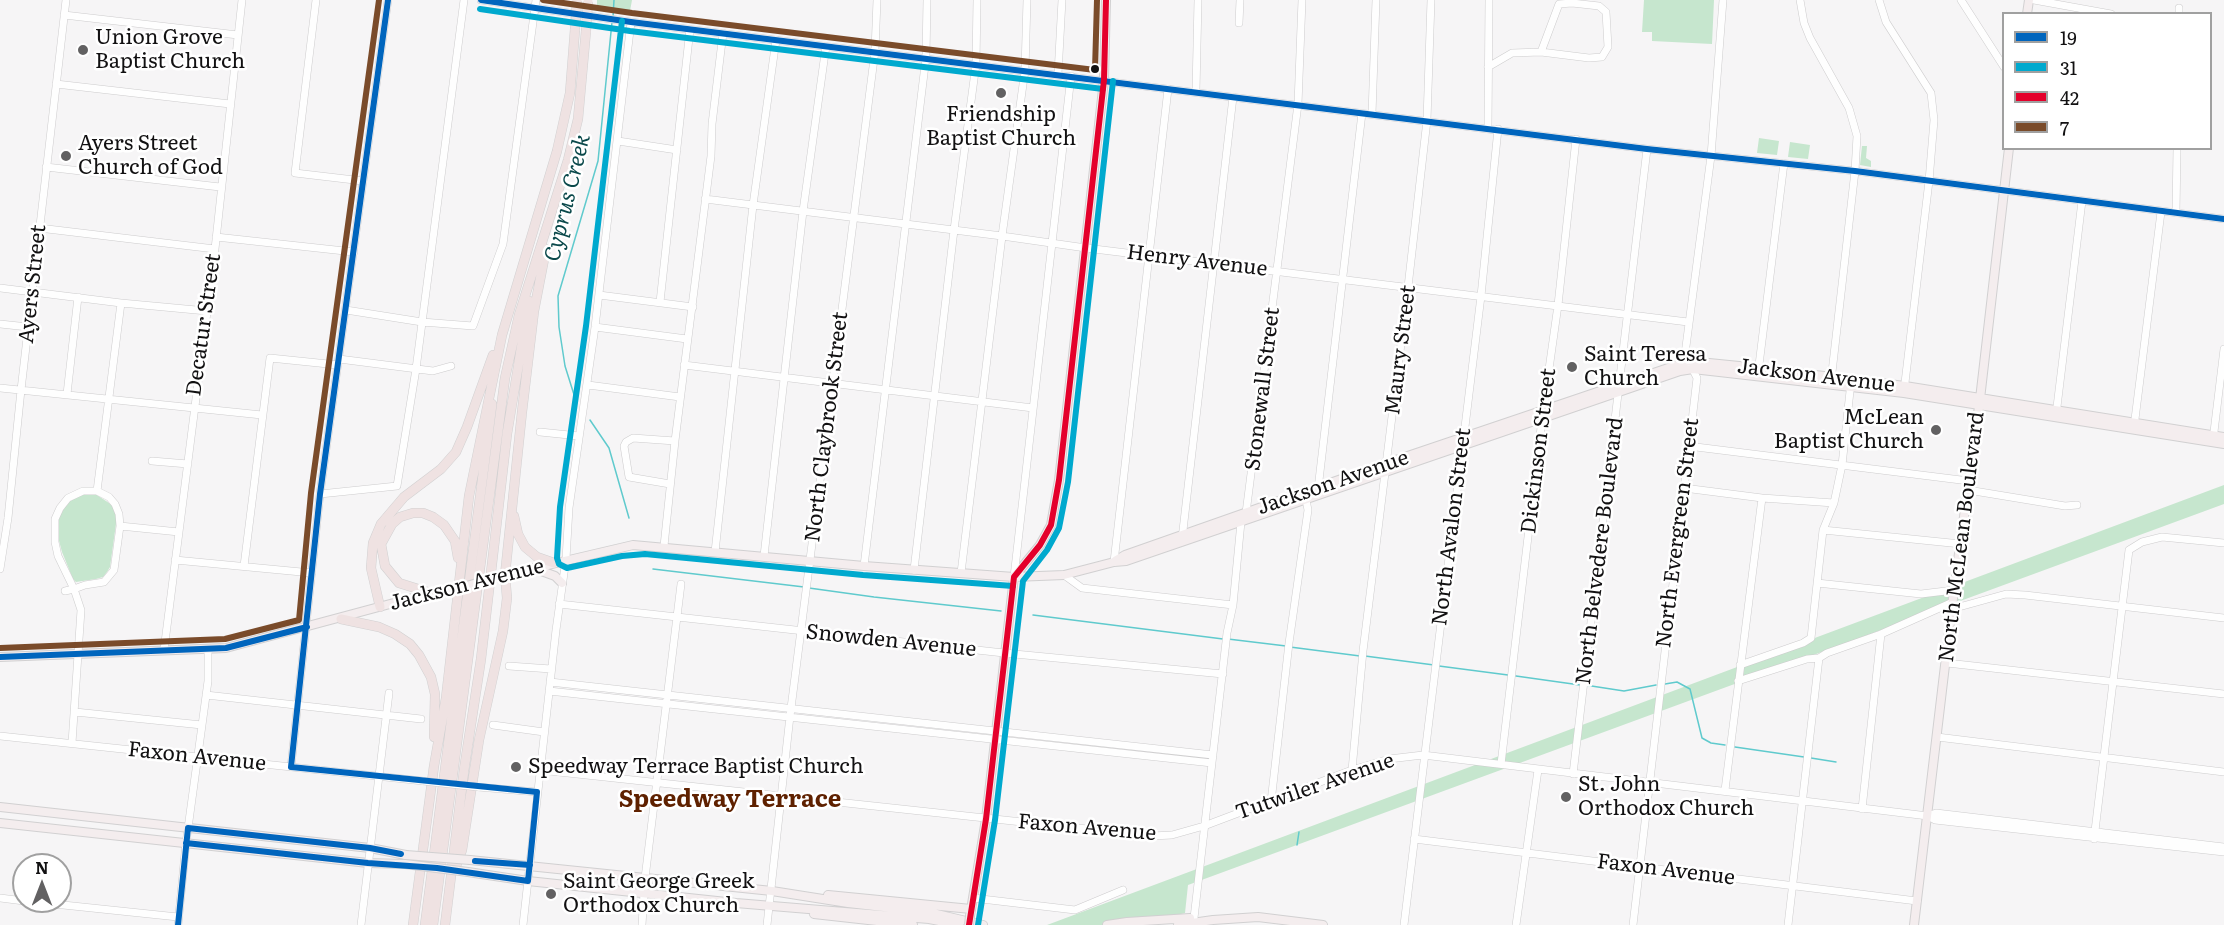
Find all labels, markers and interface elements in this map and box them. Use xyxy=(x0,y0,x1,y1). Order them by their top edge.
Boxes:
legend xyxy=(2002,12,2212,150)
text: 19 xyxy=(2060,24,2077,51)
place label: Union Grove Baptist Church xyxy=(95,25,245,75)
marker: Union Grove Baptist Church xyxy=(76,43,90,57)
text: 31 xyxy=(2060,54,2077,81)
unlabelled marker xyxy=(1089,63,1101,75)
text: 42 xyxy=(2060,84,2079,111)
marker: Friendship Baptist Church xyxy=(994,86,1008,100)
place label: Friendship Baptist Church xyxy=(926,102,1076,152)
text: 7 xyxy=(2060,114,2069,141)
place label: Ayers Street Church of God xyxy=(78,131,223,181)
water label: Cyprus Creek xyxy=(539,131,597,265)
marker: Ayers Street Church of God xyxy=(59,149,73,163)
street label: Ayers Street xyxy=(14,223,52,345)
street label: Henry Avenue xyxy=(1125,240,1269,282)
street label: Decatur Street xyxy=(182,252,226,398)
street label: Maury Street xyxy=(1381,283,1421,417)
street label: Stonewall Street xyxy=(1240,306,1286,472)
street label: North Claybrook Street xyxy=(800,310,854,544)
place label: Saint Teresa Church xyxy=(1584,342,1706,392)
street label: Jackson Avenue xyxy=(1736,354,1896,398)
marker: Saint Teresa Church xyxy=(1565,360,1579,374)
street label: Dickinson Street xyxy=(1516,367,1562,535)
place label: McLean Baptist Church xyxy=(1774,405,1924,455)
street label: North McLean Boulevard xyxy=(1934,410,1990,664)
street label: North Belvedere Boulevard xyxy=(1571,416,1629,686)
street label: North Evergreen Street xyxy=(1651,416,1705,650)
marker: McLean Baptist Church xyxy=(1929,423,1943,437)
street label: North Avalon Street xyxy=(1427,427,1477,627)
street label: Jackson Avenue xyxy=(1254,445,1412,521)
street label: Jackson Avenue xyxy=(387,554,547,616)
street label: Snowden Avenue xyxy=(804,620,978,662)
street label: Faxon Avenue xyxy=(127,737,267,777)
street label: Tutwiler Avenue xyxy=(1232,748,1398,826)
place label: Speedway Terrace Baptist Church xyxy=(528,754,864,780)
marker: Speedway Terrace Baptist Church xyxy=(509,760,523,774)
place label: St. John Orthodox Church xyxy=(1578,772,1754,822)
district label: Speedway Terrace xyxy=(619,786,841,814)
marker: St. John Orthodox Church xyxy=(1559,790,1573,804)
street label: Faxon Avenue xyxy=(1017,809,1157,847)
street label: Faxon Avenue xyxy=(1596,849,1736,891)
north arrow xyxy=(12,853,72,913)
text: N xyxy=(35,855,49,879)
place label: Saint George Greek Orthodox Church xyxy=(563,869,754,919)
marker: Saint George Greek Orthodox Church xyxy=(544,887,558,901)

